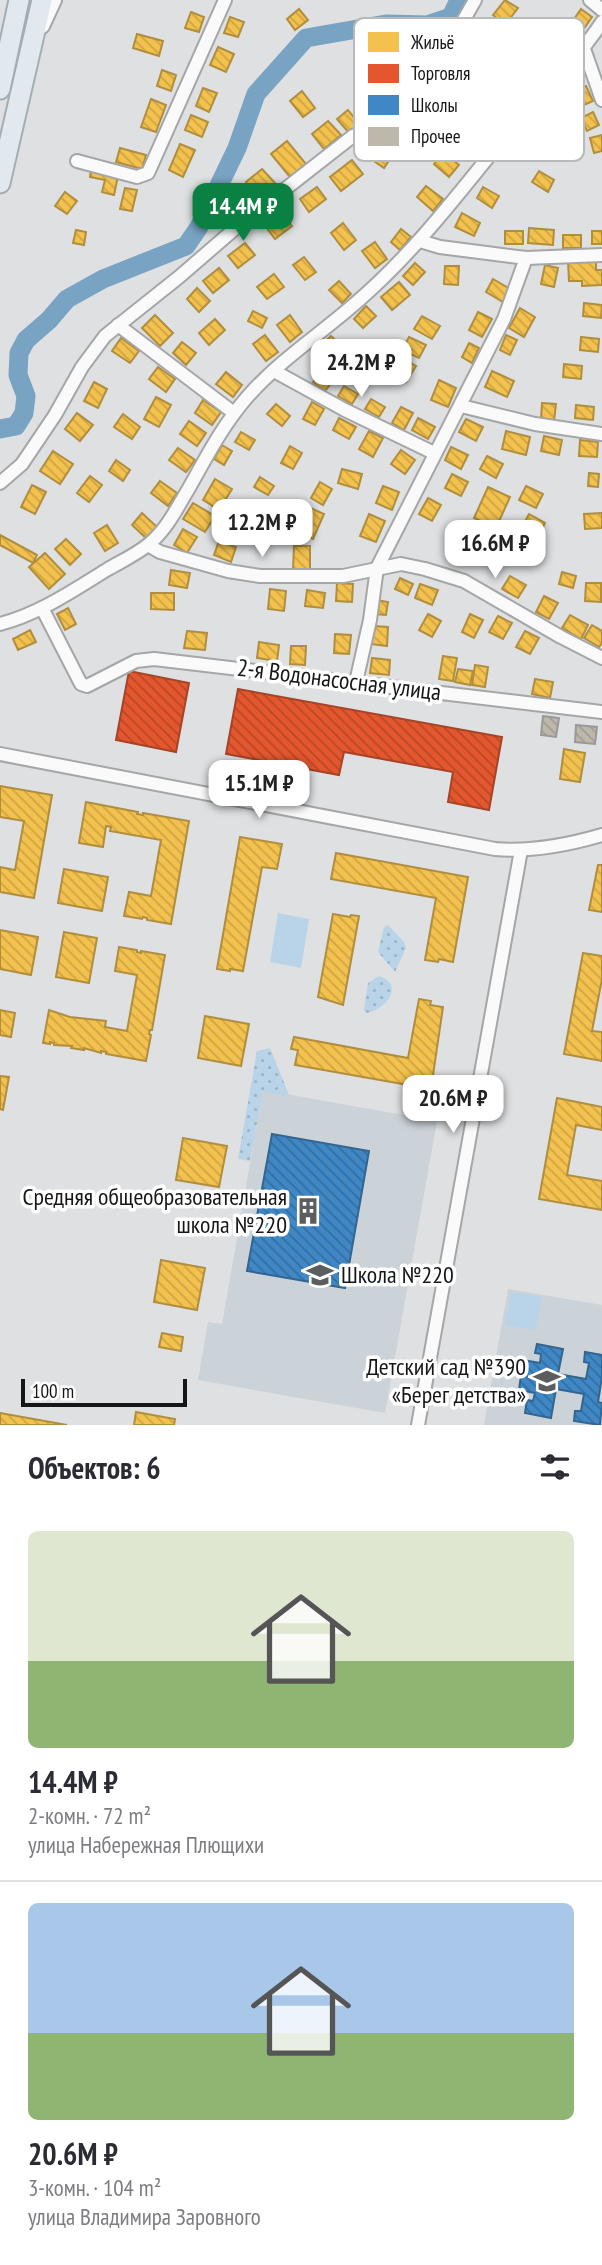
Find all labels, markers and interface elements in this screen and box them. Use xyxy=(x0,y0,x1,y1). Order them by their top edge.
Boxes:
legend xyxy=(354,18,584,161)
text: Жильё xyxy=(410,30,455,54)
text: Торговля xyxy=(411,61,470,85)
text: Школы xyxy=(411,93,458,117)
text: Прочее xyxy=(411,124,461,148)
pin: 14.4M ₽ xyxy=(178,184,308,243)
text: 14.4M ₽ xyxy=(209,191,277,220)
pin: 24.2M ₽ xyxy=(296,340,426,399)
text: 24.2M ₽ xyxy=(327,347,395,376)
pin: 12.2M ₽ xyxy=(197,500,327,559)
text: 12.2M ₽ xyxy=(228,507,296,536)
pin: 16.6M ₽ xyxy=(430,520,560,580)
text: 16.6M ₽ xyxy=(461,528,529,557)
street label: 2-я Водонасосная улица xyxy=(235,652,443,707)
pin: 15.1M ₽ xyxy=(194,760,324,820)
text: 15.1M ₽ xyxy=(225,768,293,797)
pin: 20.6M ₽ xyxy=(388,1076,518,1135)
text: 20.6M ₽ xyxy=(419,1083,487,1112)
place label: Средняя общеобразовательная школа №220 xyxy=(22,1181,287,1240)
building icon: Средняя общеобразовательная школа №220 xyxy=(293,1196,323,1226)
place label: Школа №220 xyxy=(341,1259,454,1290)
school or university icon: Школа №220 xyxy=(305,1260,335,1290)
place label: Детский сад №390 «Берег детства» xyxy=(366,1351,526,1410)
school or university icon: Детский сад №390 «Берег детства» xyxy=(532,1366,562,1396)
scale bar xyxy=(21,1376,187,1408)
text: 100 m xyxy=(32,1379,74,1403)
text: Объектов: 6 xyxy=(28,1448,161,1487)
icon: filters xyxy=(536,1448,574,1486)
icon: home xyxy=(238,1576,364,1702)
text: 14.4M ₽ xyxy=(28,1762,118,1801)
text: 2-комн. · 72 m² xyxy=(28,1801,151,1830)
text: улица Набережная Плющихи xyxy=(28,1830,264,1859)
icon: home xyxy=(238,1948,364,2074)
text: 20.6M ₽ xyxy=(28,2134,118,2173)
text: 3-комн. · 104 m² xyxy=(28,2173,161,2202)
text: улица Владимира Заровного xyxy=(28,2202,261,2231)

